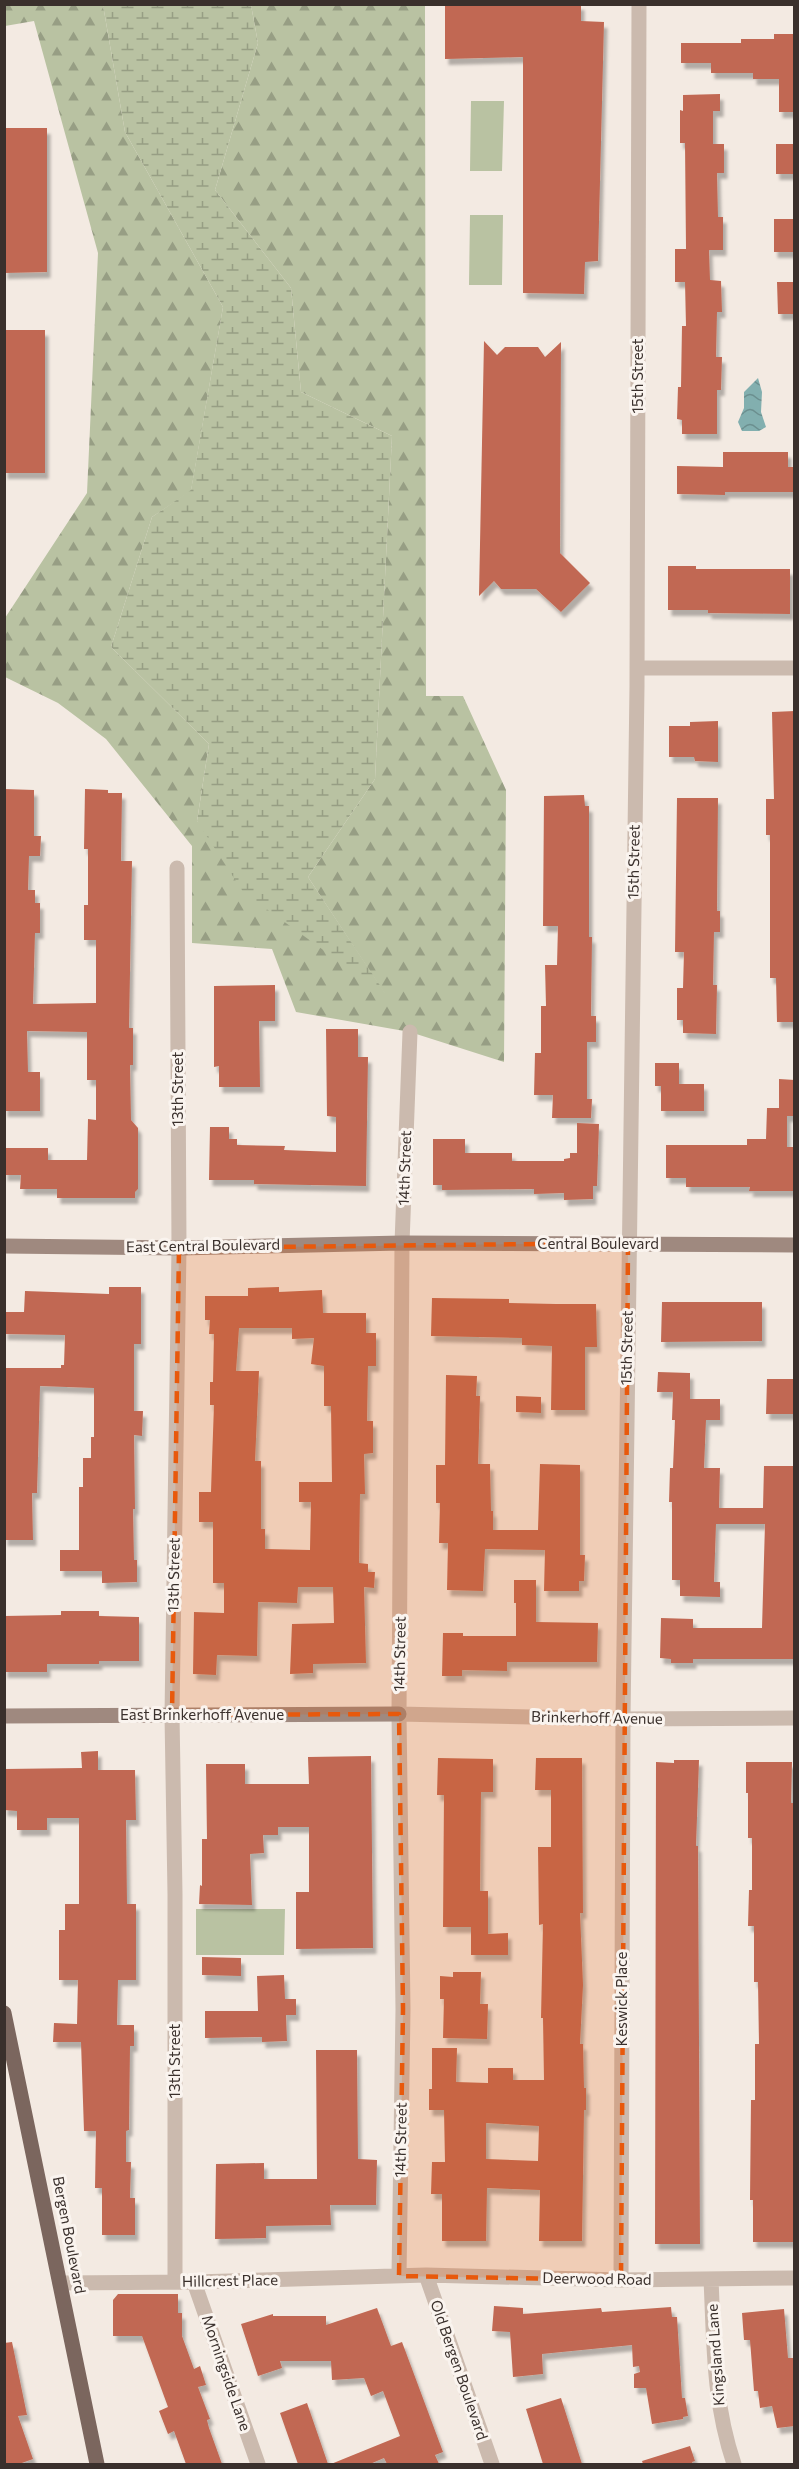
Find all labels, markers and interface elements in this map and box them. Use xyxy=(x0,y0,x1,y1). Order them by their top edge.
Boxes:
street label: 15th Street xyxy=(628,338,646,414)
street label: 15th Street xyxy=(623,824,643,900)
street label: 13th Street xyxy=(168,1052,186,1126)
street label: 14th Street xyxy=(394,1130,414,1206)
street label: Central Boulevard xyxy=(537,1234,659,1252)
street label: East Central Boulevard xyxy=(126,1235,280,1255)
street label: 15th Street xyxy=(616,1310,636,1386)
street label: 13th Street xyxy=(163,1537,183,1613)
street label: 14th Street xyxy=(389,1616,409,1692)
street label: East Brinkerhoff Avenue xyxy=(120,1705,284,1723)
street label: Brinkerhoff Avenue xyxy=(531,1707,663,1727)
street label: Keswick Place xyxy=(612,1952,630,2046)
street label: 13th Street xyxy=(165,2024,183,2098)
street label: 14th Street xyxy=(390,2102,410,2178)
street label: Bergen Boulevard xyxy=(50,2175,90,2295)
street label: Deerwood Road xyxy=(542,2268,652,2288)
street label: Hillcrest Place xyxy=(182,2270,278,2290)
street label: Old Bergen Boulevard xyxy=(428,2297,492,2442)
street label: Kingsland Lane xyxy=(702,2303,728,2407)
street label: Morningside Lane xyxy=(199,2312,255,2433)

